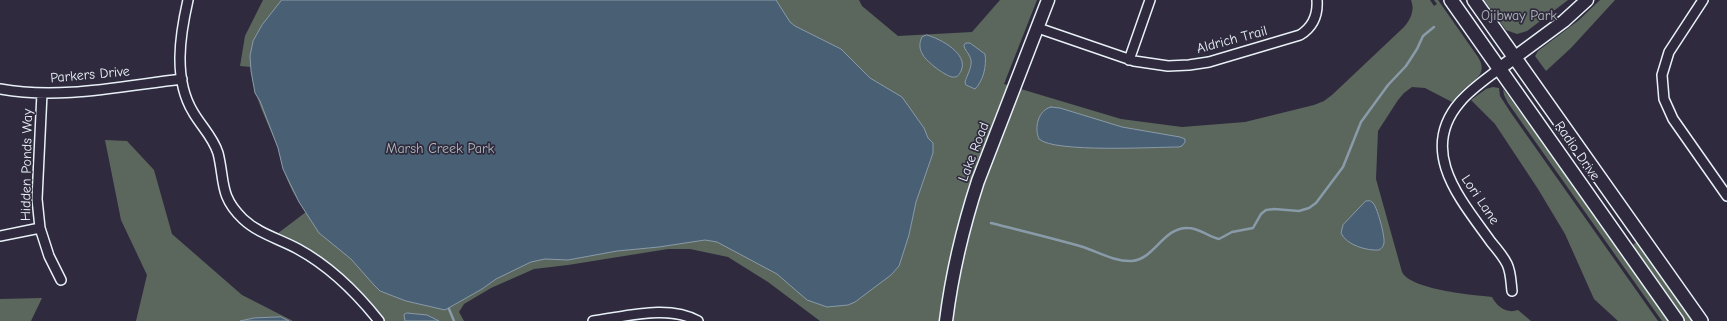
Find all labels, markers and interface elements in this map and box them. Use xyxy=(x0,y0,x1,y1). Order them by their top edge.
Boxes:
park label: Ojibway Park xyxy=(1481,8,1557,24)
street label: Aldrich Trail xyxy=(1195,23,1269,57)
street label: Parkers Drive xyxy=(50,63,130,87)
street label: Hidden Ponds Way xyxy=(18,109,36,221)
street label: Radio Drive xyxy=(1551,118,1603,184)
street label: Lake Road xyxy=(955,120,993,184)
park label: Marsh Creek Park xyxy=(386,141,494,157)
street label: Lori Lane xyxy=(1457,172,1503,228)

